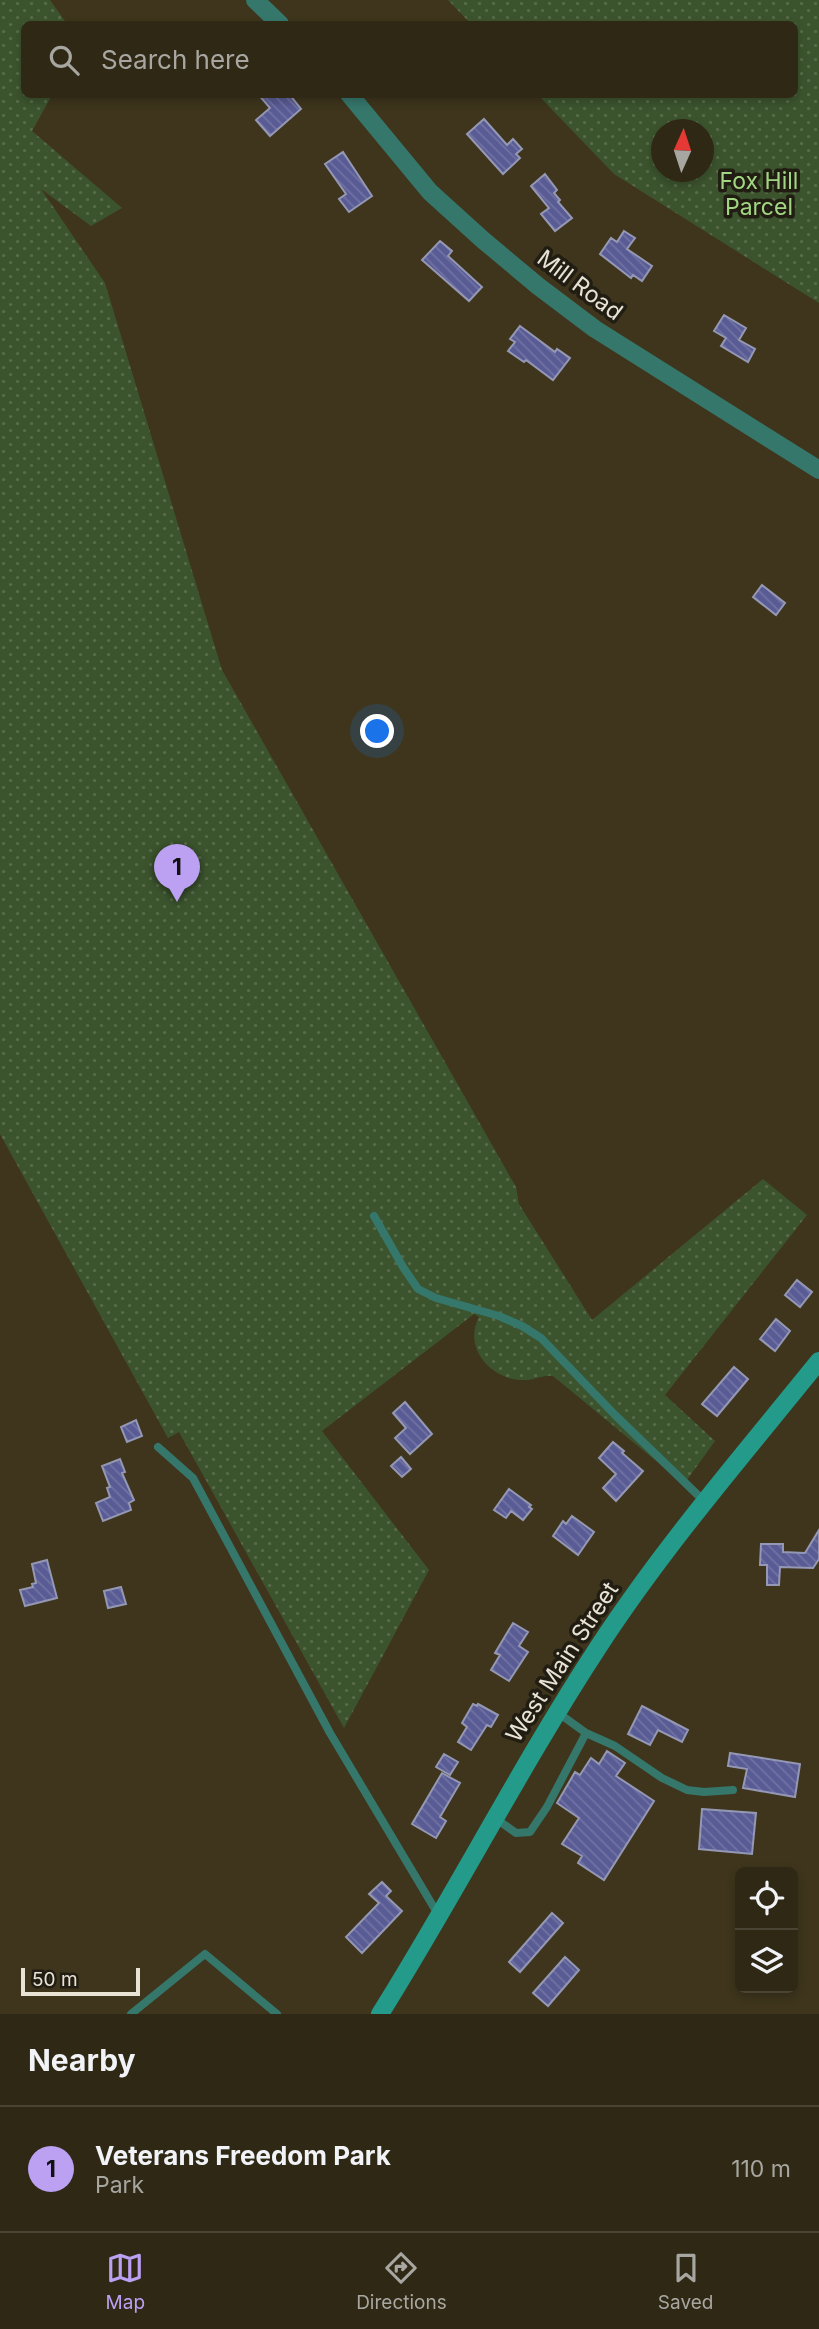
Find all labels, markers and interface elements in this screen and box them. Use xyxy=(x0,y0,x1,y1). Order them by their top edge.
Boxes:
search box xyxy=(21,21,798,98)
icon: search xyxy=(45,41,83,79)
text: Search here xyxy=(101,44,250,75)
north arrow xyxy=(651,119,714,182)
park label: Fox Hill Parcel xyxy=(720,167,798,221)
street label: Mill Road xyxy=(532,244,628,326)
your location xyxy=(360,714,394,748)
pin: 1 xyxy=(154,844,200,902)
street label: West Main Street xyxy=(500,1576,624,1747)
map controls xyxy=(735,1867,798,1993)
button: locate xyxy=(735,1867,798,1930)
button: layers xyxy=(735,1930,798,1993)
scale bar xyxy=(21,1965,140,1997)
text: 50 m xyxy=(32,1968,78,1991)
text: Nearby xyxy=(28,2042,136,2078)
text: Veterans Freedom Park xyxy=(95,2140,391,2171)
text: 1 xyxy=(46,2155,56,2183)
text: 110 m xyxy=(731,2155,791,2183)
text: Park xyxy=(95,2171,144,2199)
tab: Map xyxy=(106,2249,145,2314)
tab: Directions xyxy=(356,2249,447,2314)
tab: Saved xyxy=(658,2249,713,2314)

